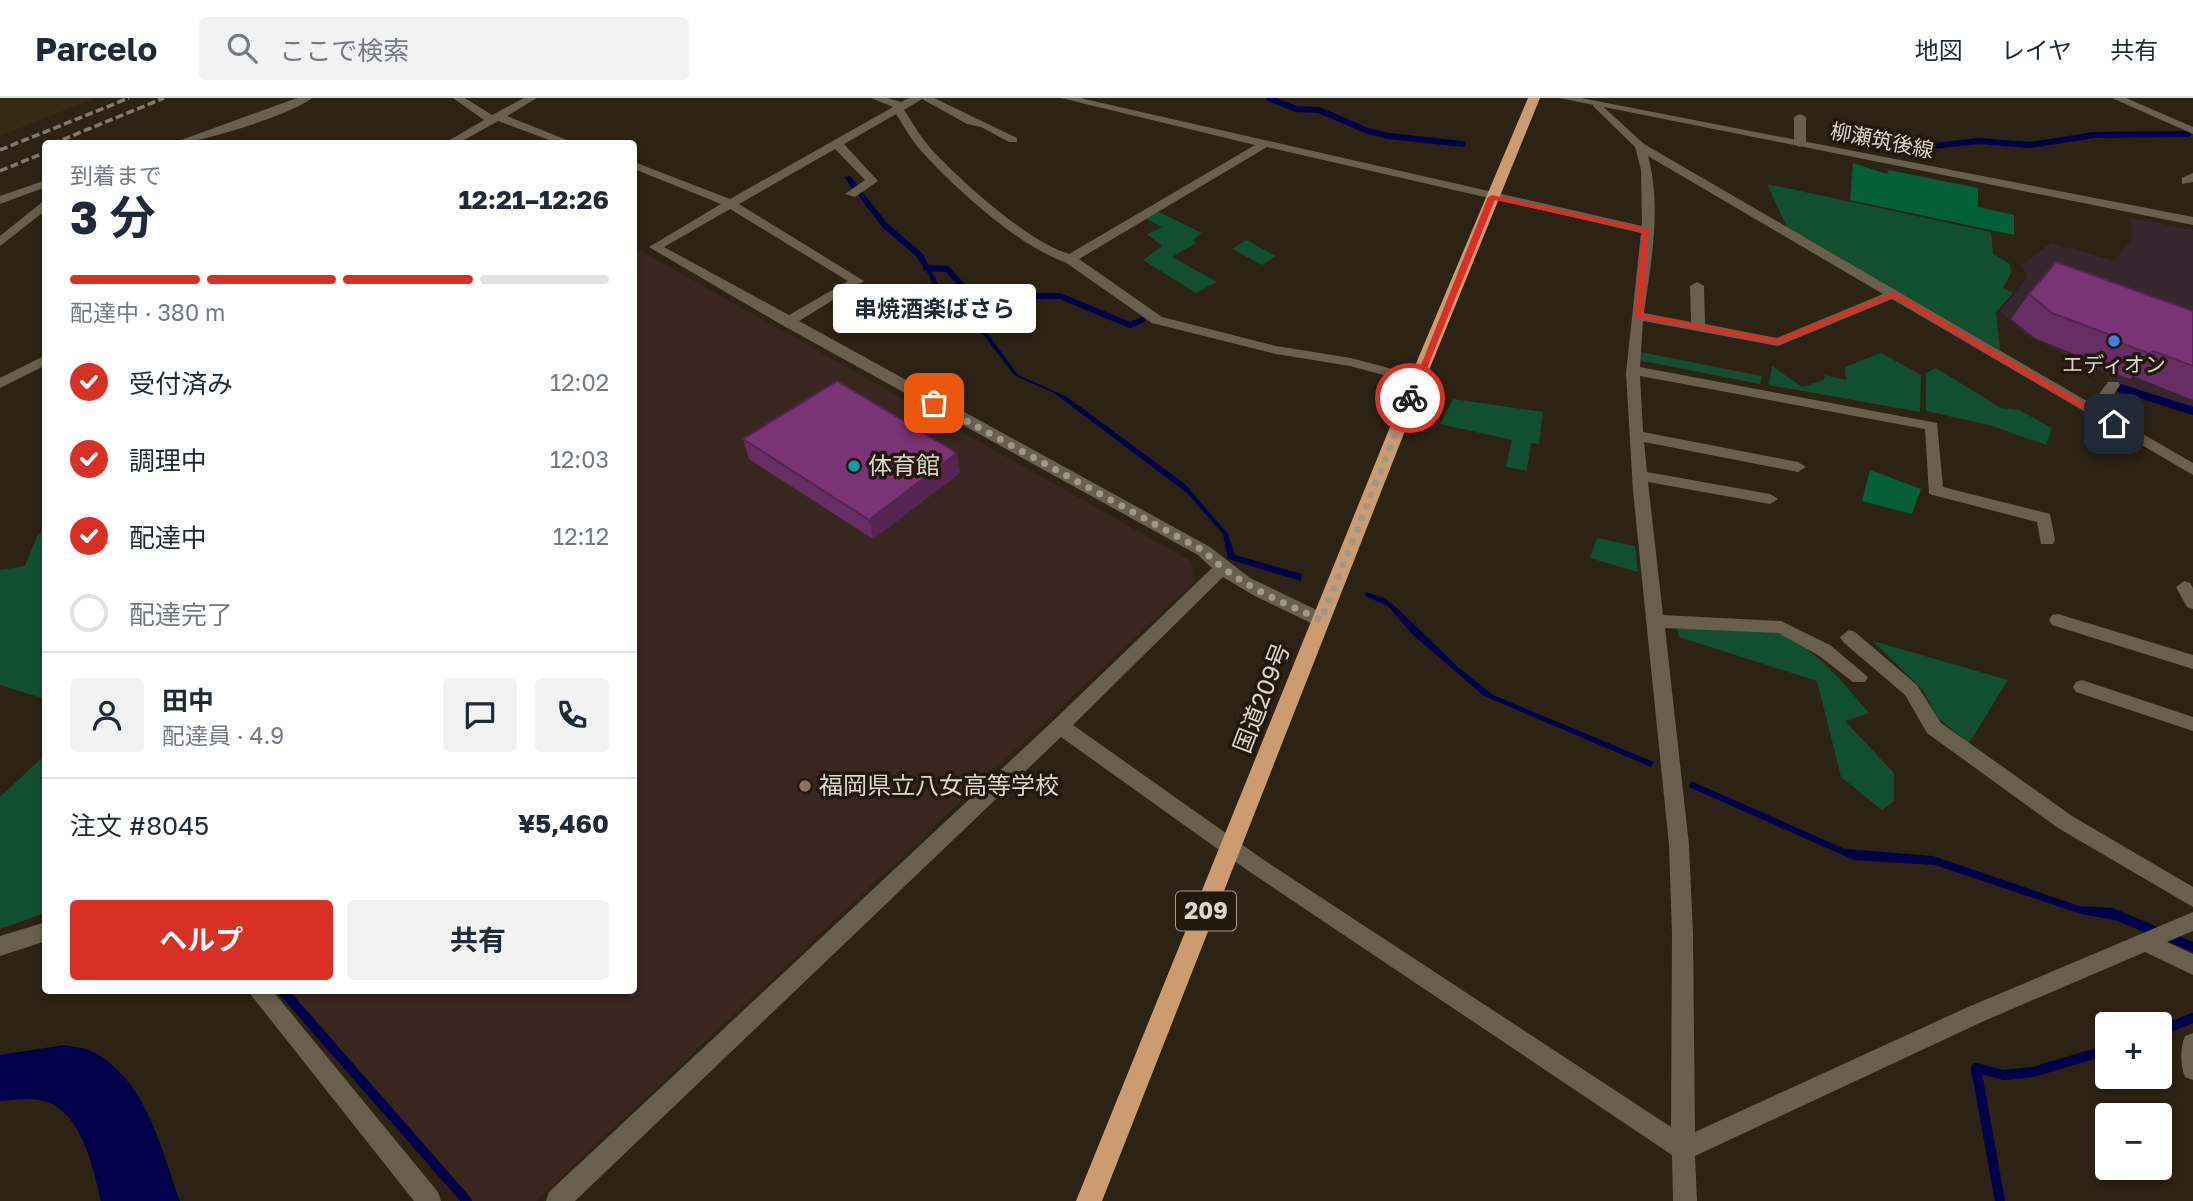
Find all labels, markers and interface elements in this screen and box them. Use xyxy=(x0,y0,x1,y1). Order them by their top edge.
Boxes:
search box xyxy=(199,17,689,80)
text: Parcelo xyxy=(35,29,157,68)
icon: search xyxy=(223,29,261,67)
text: ここで検索 xyxy=(279,35,409,66)
text: 地図 xyxy=(1915,35,1963,64)
text: レイヤ xyxy=(2001,35,2072,64)
text: 共有 xyxy=(2110,35,2158,64)
street label: 柳瀬筑後線 xyxy=(1828,117,1936,163)
text: 到着まで xyxy=(70,161,162,189)
text: 12:21–12:26 xyxy=(458,184,609,215)
text: 3 分 xyxy=(70,189,156,244)
callout: 串焼酒楽ばさら xyxy=(832,284,1036,333)
text: 串焼酒楽ばさら xyxy=(854,294,1015,322)
text: 配達中 · 380 m xyxy=(70,298,225,326)
marker: エディオン xyxy=(2106,333,2122,349)
place label: エディオン xyxy=(2062,351,2166,377)
icon: check xyxy=(70,363,108,401)
courier xyxy=(1375,363,1445,433)
text: 受付済み xyxy=(129,368,233,399)
text: 12:02 xyxy=(550,368,609,396)
pin xyxy=(904,373,964,433)
icon: bike xyxy=(1391,379,1429,417)
icon: bag xyxy=(915,384,953,422)
pin xyxy=(2084,394,2144,454)
icon: home xyxy=(2095,405,2133,443)
icon: check xyxy=(70,440,108,478)
text: 調理中 xyxy=(129,445,207,476)
text: 12:03 xyxy=(550,445,609,473)
place label: 体育館 xyxy=(868,450,940,479)
marker: 体育館 xyxy=(846,458,862,474)
icon: check xyxy=(70,517,108,555)
text: 配達中 xyxy=(129,522,207,553)
text: 12:12 xyxy=(553,522,609,550)
text: 配達完了 xyxy=(129,599,233,630)
street label: 国道209号 xyxy=(1226,638,1295,756)
button: person xyxy=(70,678,144,752)
button: chat xyxy=(443,678,517,752)
button: phone xyxy=(535,678,609,752)
text: 田中 xyxy=(162,685,214,716)
text: 配達員 · 4.9 xyxy=(162,721,284,749)
place label: 福岡県立八女高等学校 xyxy=(819,770,1059,799)
marker: 福岡県立八女高等学校 xyxy=(797,778,813,794)
text: ¥5,460 xyxy=(518,808,609,839)
text: 注文 #8045 xyxy=(70,810,209,841)
road number: 209 xyxy=(1176,891,1236,930)
button: ヘルプ xyxy=(70,900,333,980)
button: 共有 xyxy=(347,900,609,980)
map controls xyxy=(2095,1012,2172,1180)
button: + xyxy=(2095,1012,2172,1089)
button: − xyxy=(2095,1103,2172,1180)

